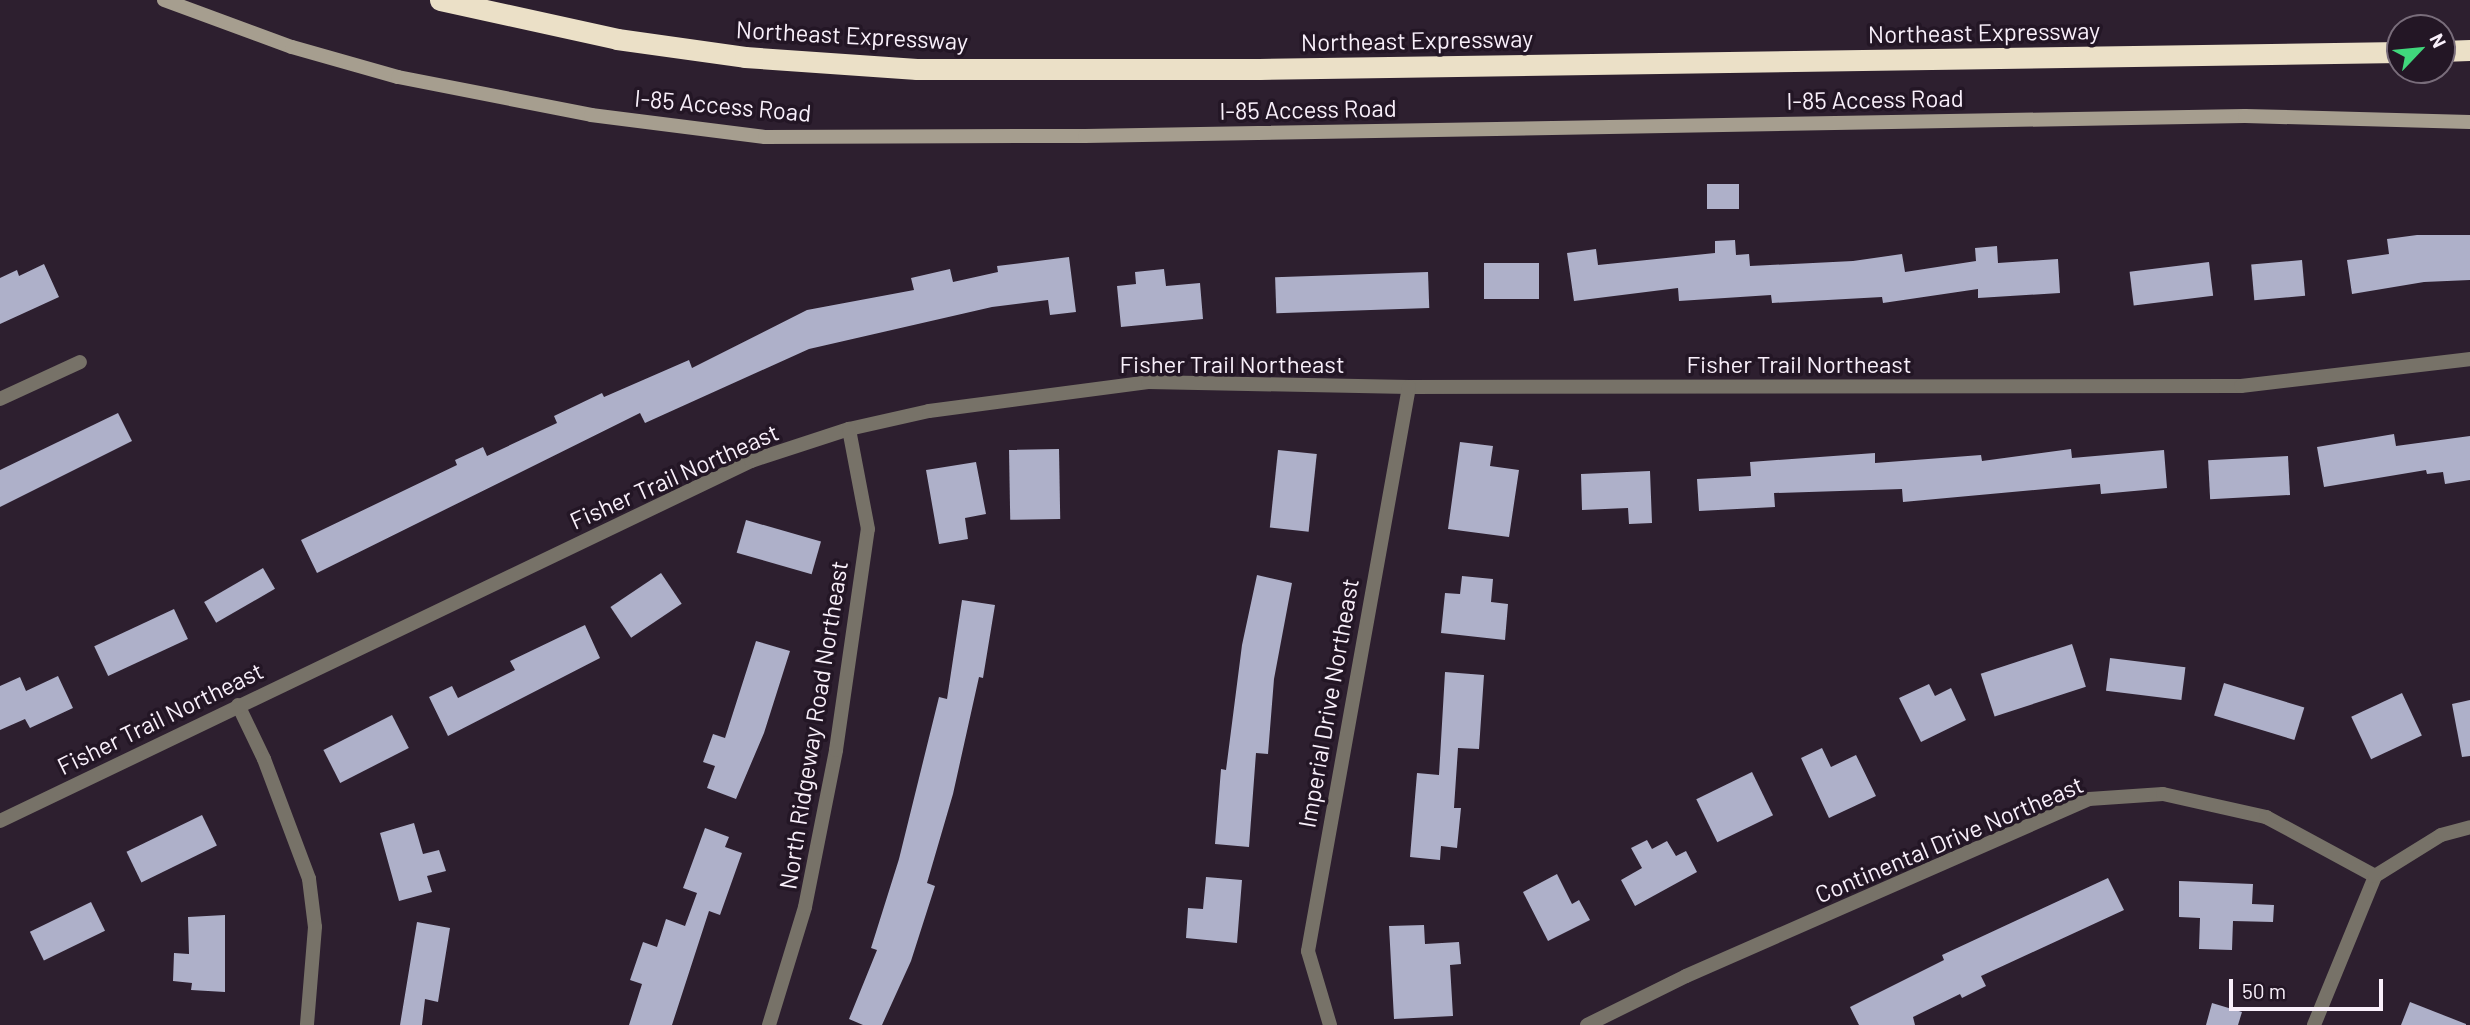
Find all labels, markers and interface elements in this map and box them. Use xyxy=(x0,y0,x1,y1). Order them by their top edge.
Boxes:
north arrow xyxy=(2386,14,2456,84)
street label: Northeast Expressway xyxy=(735,15,969,55)
street label: Northeast Expressway xyxy=(1868,16,2100,48)
street label: Northeast Expressway xyxy=(1301,24,1533,56)
text: N xyxy=(2425,30,2452,51)
street label: I-85 Access Road xyxy=(633,83,813,127)
street label: I-85 Access Road xyxy=(1786,83,1964,115)
street label: I-85 Access Road xyxy=(1219,93,1397,125)
street label: Fisher Trail Northeast xyxy=(1119,350,1345,378)
street label: Fisher Trail Northeast xyxy=(1686,350,1912,378)
street label: Fisher Trail Northeast xyxy=(565,417,783,535)
street label: North Ridgeway Road Northeast xyxy=(773,559,853,891)
street label: Imperial Drive Northeast xyxy=(1292,576,1364,830)
street label: Fisher Trail Northeast xyxy=(52,656,268,780)
street label: Continental Drive Northeast xyxy=(1811,769,2087,909)
scale bar xyxy=(2232,965,2386,1009)
text: 50 m xyxy=(2242,978,2286,1003)

